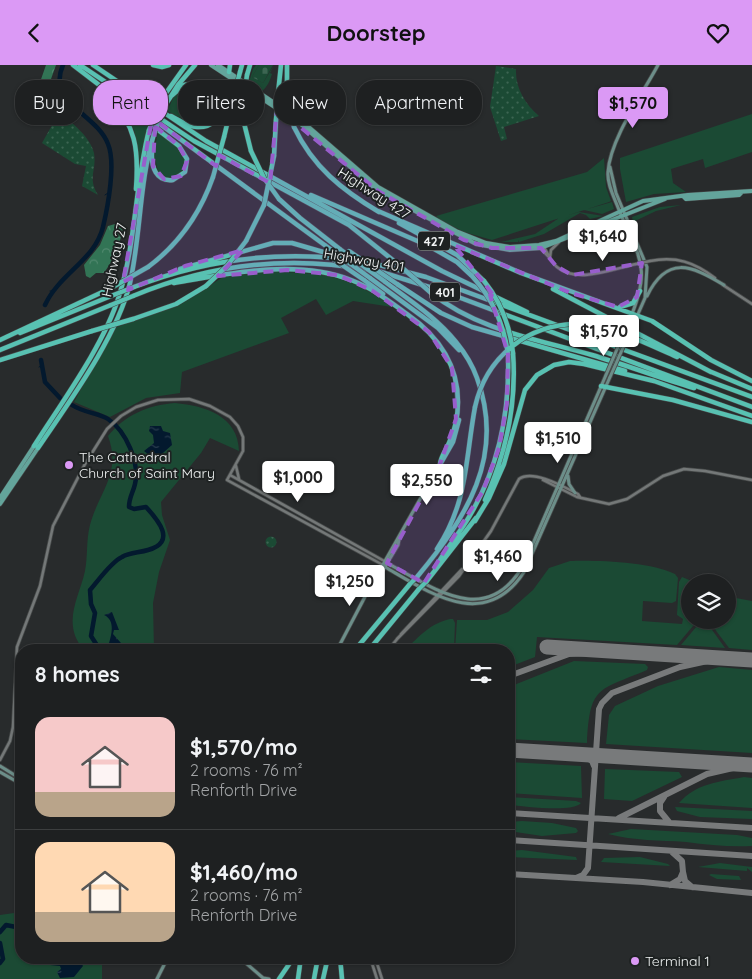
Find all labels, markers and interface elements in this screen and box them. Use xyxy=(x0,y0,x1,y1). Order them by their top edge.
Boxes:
icon: back xyxy=(20,19,48,47)
text: Doorstep xyxy=(326,19,426,47)
icon: heart xyxy=(704,19,732,47)
chip: Buy xyxy=(15,80,83,125)
chip: Rent xyxy=(93,80,168,125)
chip: Filters xyxy=(178,80,264,125)
chip: New xyxy=(274,80,346,125)
chip: Apartment xyxy=(356,80,482,125)
pin: $1,570 xyxy=(592,87,674,129)
text: $1,570 xyxy=(609,93,657,113)
street label: Highway 427 xyxy=(334,163,414,223)
pin: $1,640 xyxy=(562,219,644,262)
street label: Highway 27 xyxy=(97,221,131,299)
text: $1,640 xyxy=(579,226,627,246)
road number: 427 xyxy=(418,232,450,251)
street label: Highway 401 xyxy=(322,244,406,276)
road number: 401 xyxy=(430,283,460,301)
pin: $1,570 xyxy=(563,315,645,357)
text: $1,570 xyxy=(580,321,628,341)
pin: $1,510 xyxy=(517,421,599,464)
text: $1,510 xyxy=(535,428,581,448)
place label: The Cathedral Church of Saint Mary xyxy=(79,448,215,482)
marker: The Cathedral Church of Saint Mary xyxy=(63,459,75,471)
pin: $1,000 xyxy=(257,461,339,503)
pin: $2,550 xyxy=(386,463,468,506)
text: $1,000 xyxy=(273,467,323,487)
text: $2,550 xyxy=(401,470,453,490)
pin: $1,460 xyxy=(457,539,539,582)
text: $1,460 xyxy=(474,546,522,566)
pin: $1,250 xyxy=(309,565,391,607)
text: $1,250 xyxy=(326,571,374,591)
map controls xyxy=(681,574,736,629)
button: layers xyxy=(681,574,736,629)
icon: filters xyxy=(467,660,495,688)
text: 8 homes xyxy=(35,661,120,687)
text: $1,570/mo xyxy=(190,734,297,760)
icon: home xyxy=(75,737,135,797)
text: 2 rooms · 76 m² xyxy=(190,760,303,780)
text: Renforth Drive xyxy=(190,780,297,800)
text: $1,460/mo xyxy=(190,859,298,885)
icon: home xyxy=(75,862,135,922)
text: 2 rooms · 76 m² xyxy=(190,885,303,905)
text: Renforth Drive xyxy=(190,905,297,925)
place label: Terminal 1 xyxy=(645,952,710,970)
marker: Terminal 1 xyxy=(629,955,641,967)

